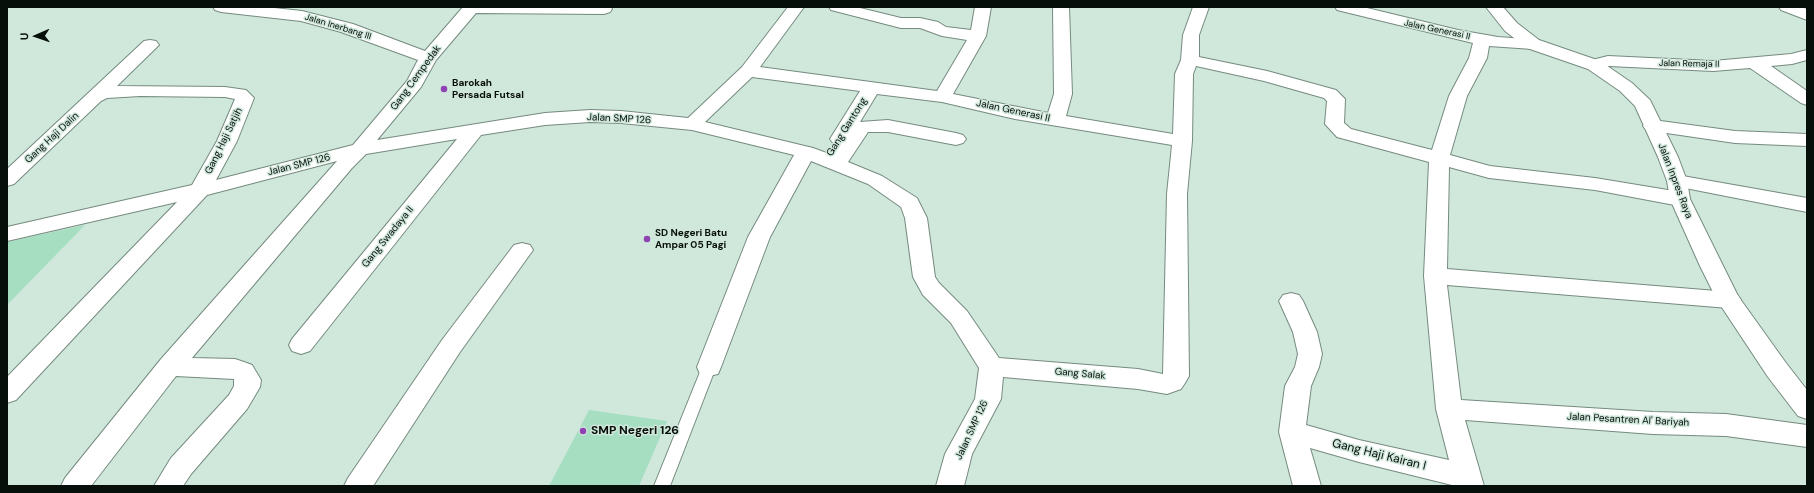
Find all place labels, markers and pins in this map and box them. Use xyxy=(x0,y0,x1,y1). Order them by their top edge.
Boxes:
place label: Barokah Persada Futsal xyxy=(452,77,524,100)
marker: Barokah Persada Futsal xyxy=(439,84,449,94)
place label: SD Negeri Batu Ampar 05 Pagi xyxy=(655,227,727,250)
marker: SD Negeri Batu Ampar 05 Pagi xyxy=(642,234,652,244)
place label: SMP Negeri 126 xyxy=(591,424,679,438)
marker: SMP Negeri 126 xyxy=(578,426,588,436)

